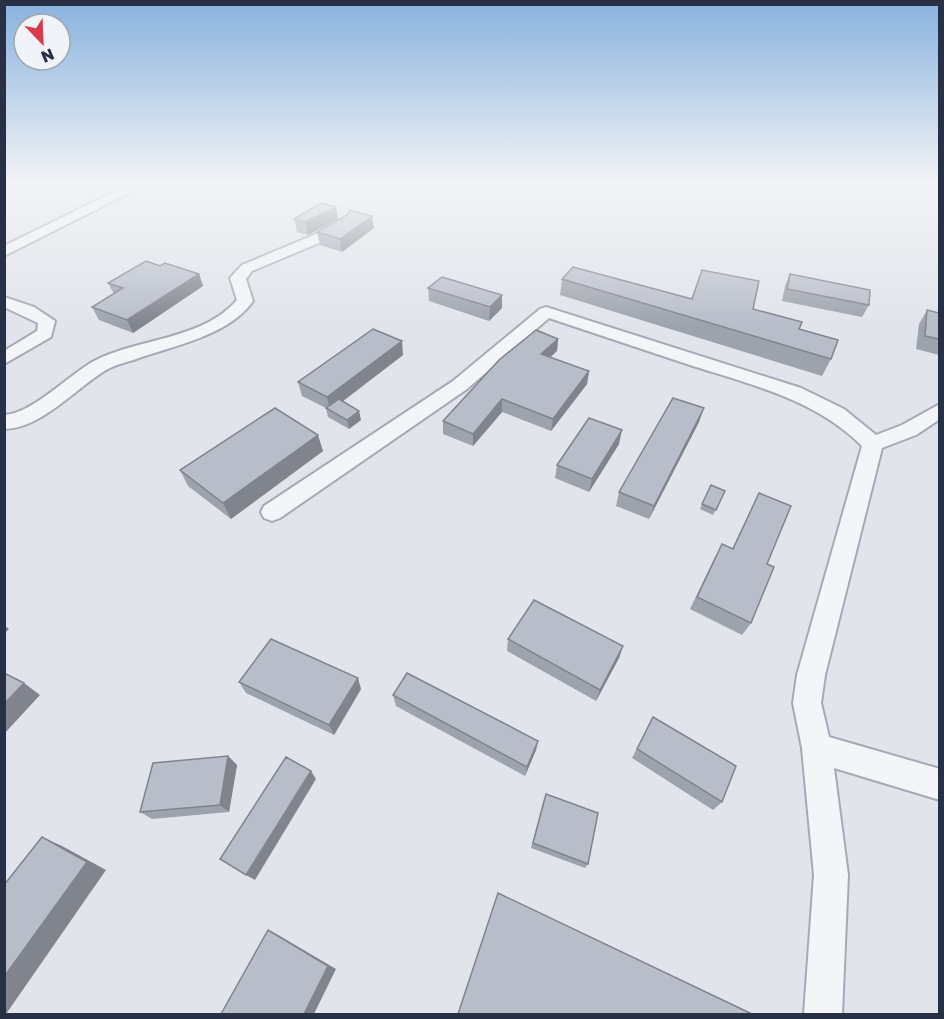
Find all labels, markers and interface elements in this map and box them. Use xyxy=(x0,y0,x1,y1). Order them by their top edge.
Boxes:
north arrow xyxy=(12,12,72,72)
text: N xyxy=(38,44,57,67)

